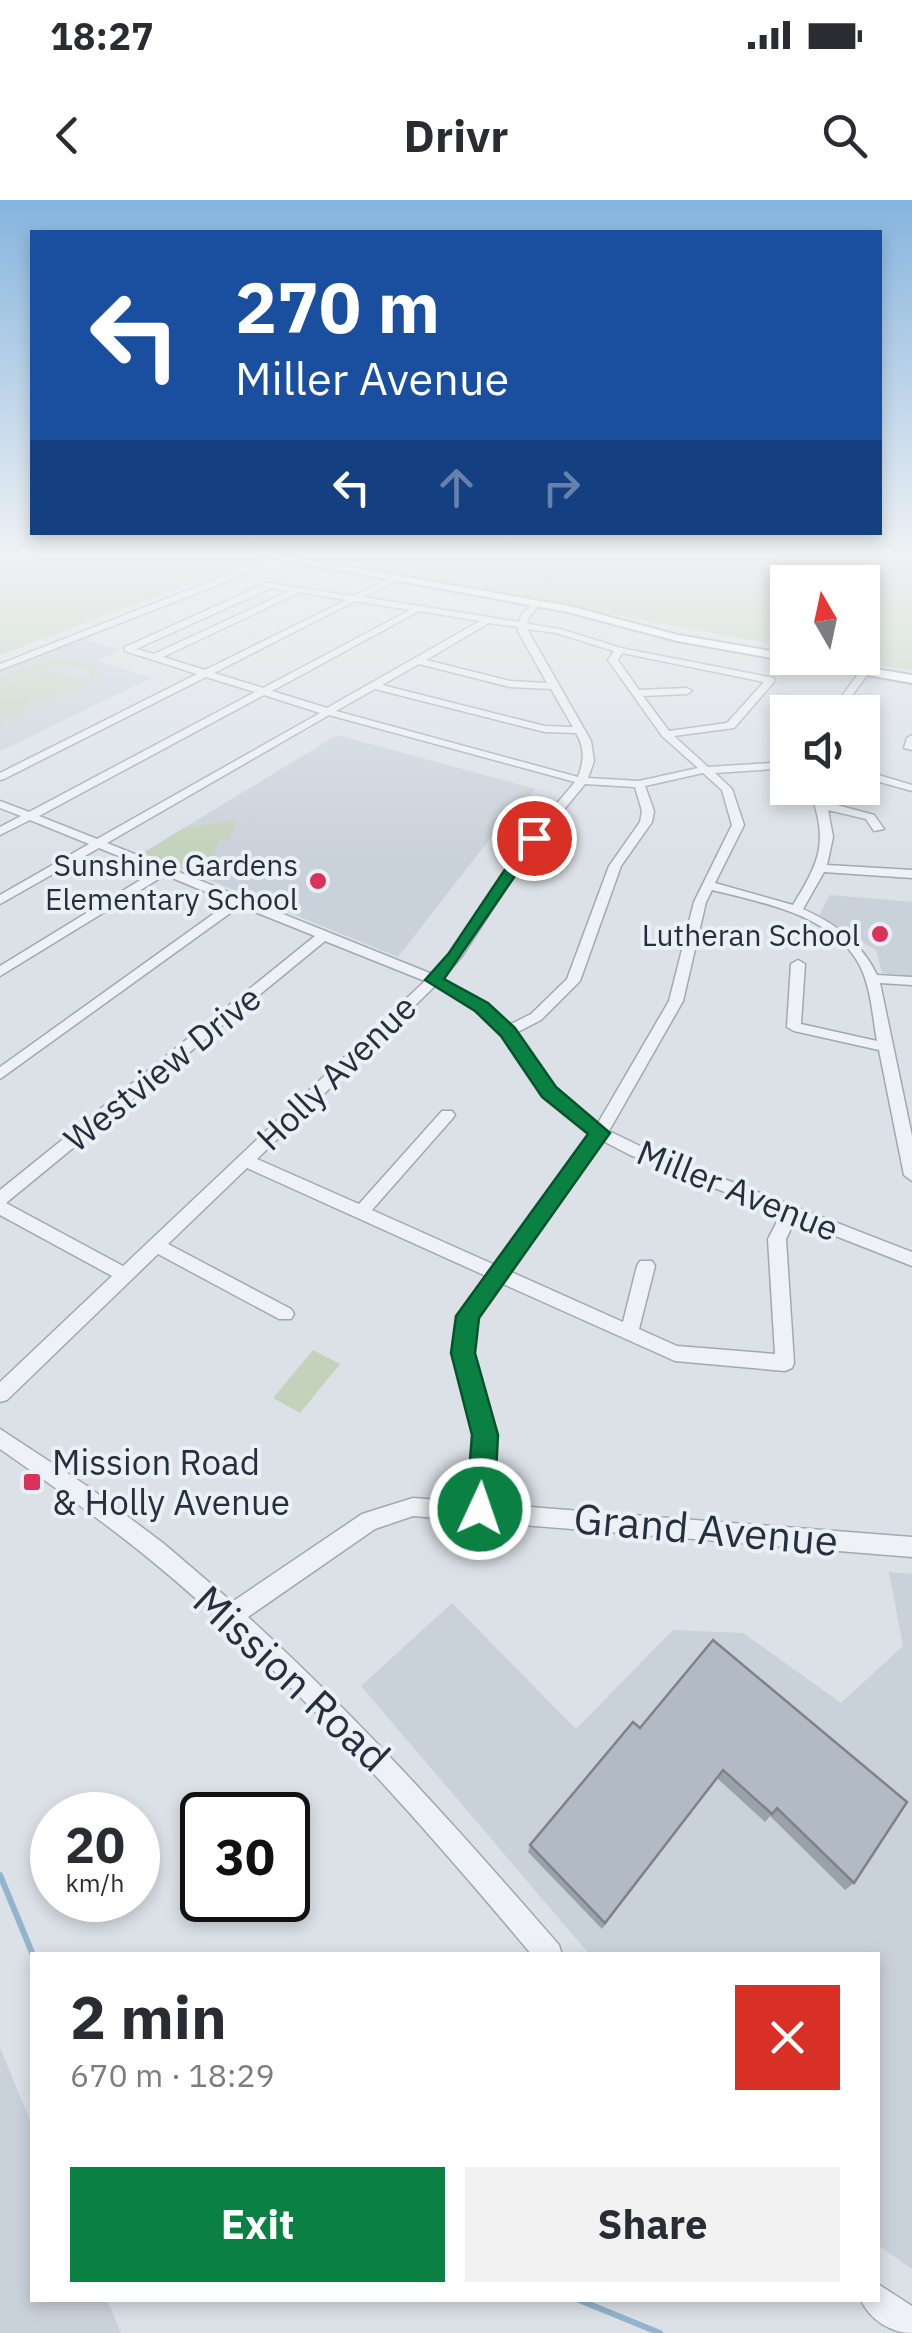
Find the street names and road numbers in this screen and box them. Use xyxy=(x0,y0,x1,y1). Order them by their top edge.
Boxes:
street label: Westview Drive xyxy=(54,974,270,1162)
street label: Holly Avenue xyxy=(246,984,426,1160)
street label: Miller Avenue xyxy=(631,1129,845,1251)
street label: Grand Avenue xyxy=(571,1490,841,1568)
street label: Mission Road xyxy=(182,1573,402,1783)

